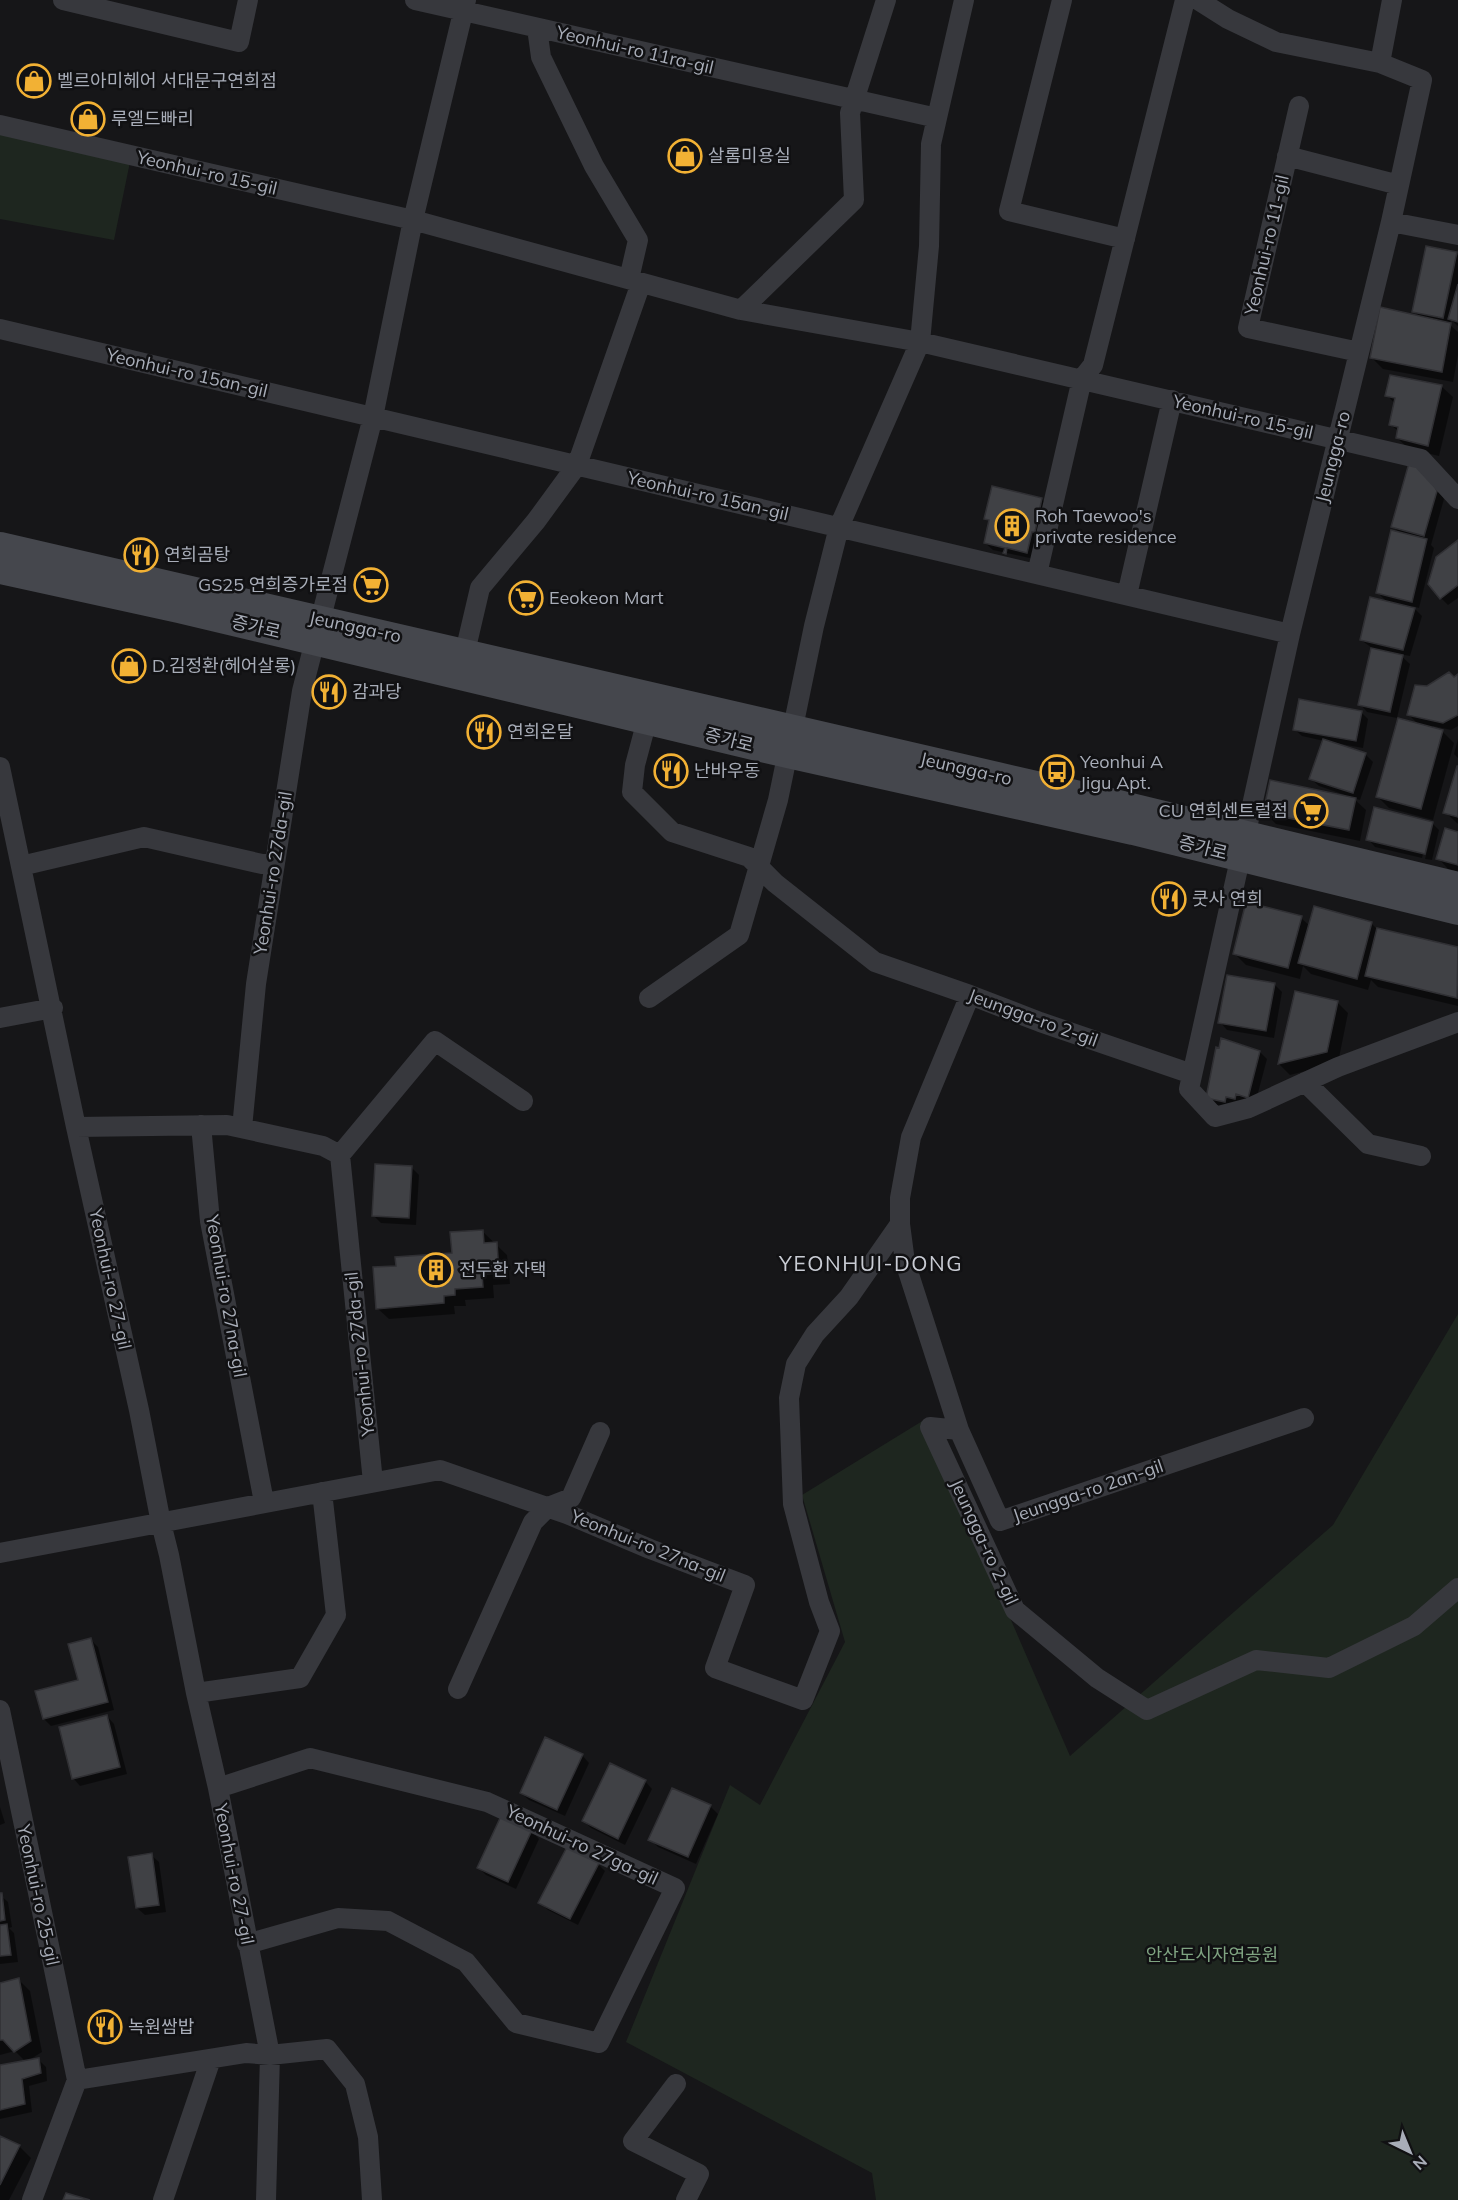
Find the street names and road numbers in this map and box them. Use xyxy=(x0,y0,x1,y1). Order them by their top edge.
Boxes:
street label: Yeonhui-ro 11ra-gil xyxy=(553,20,716,79)
street label: Yeonhui-ro 15-gil xyxy=(134,145,280,200)
street label: Yeonhui-ro 11-gil xyxy=(1239,172,1294,318)
street label: Yeonhui-ro 15an-gil xyxy=(103,343,270,402)
street label: Yeonhui-ro 15-gil xyxy=(1170,389,1316,444)
street label: Jeungga-ro xyxy=(1310,409,1355,505)
street label: Yeonhui-ro 15an-gil xyxy=(624,466,791,525)
street label: Jeungga-ro xyxy=(307,606,403,647)
street label: 증가로 xyxy=(229,610,283,643)
street label: 증가로 xyxy=(702,722,756,757)
street label: Jeungga-ro xyxy=(918,747,1014,790)
street label: Yeonhui-ro 27da-gil xyxy=(248,790,297,957)
street label: 증가로 xyxy=(1176,830,1230,865)
street label: Jeungga-ro 2-gil xyxy=(965,983,1101,1052)
street label: Yeonhui-ro 27-gil xyxy=(84,1205,137,1351)
street label: Yeonhui-ro 27na-gil xyxy=(201,1212,252,1379)
street label: Yeonhui-ro 27da-gil xyxy=(339,1271,380,1438)
street label: Jeungga-ro 2an-gil xyxy=(1009,1454,1166,1527)
street label: Jeungga-ro 2-gil xyxy=(945,1475,1024,1608)
street label: Yeonhui-ro 27na-gil xyxy=(567,1504,729,1587)
street label: Yeonhui-ro 27ga-gil xyxy=(502,1799,662,1890)
street label: Yeonhui-ro 27-gil xyxy=(209,1800,259,1947)
street label: Yeonhui-ro 25-gil xyxy=(12,1821,65,1967)

